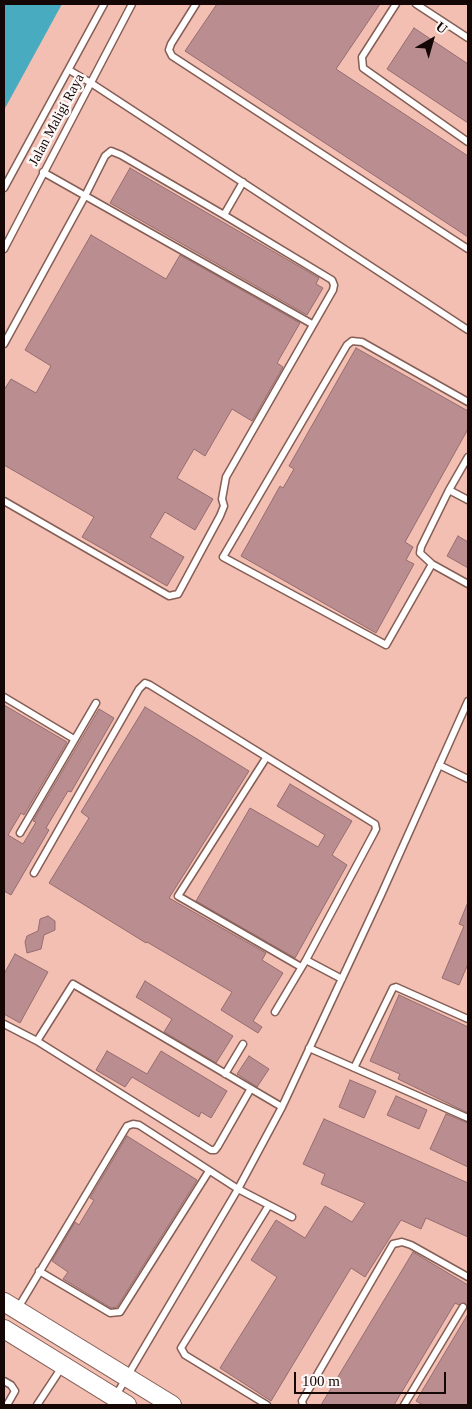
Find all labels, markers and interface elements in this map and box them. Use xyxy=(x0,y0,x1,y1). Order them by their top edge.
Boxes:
north arrow xyxy=(407,15,457,65)
text: U xyxy=(433,19,450,37)
street label: Jalan Maligi Raya xyxy=(26,71,88,169)
scale bar xyxy=(297,1362,450,1394)
text: 100 m xyxy=(302,1373,340,1389)

